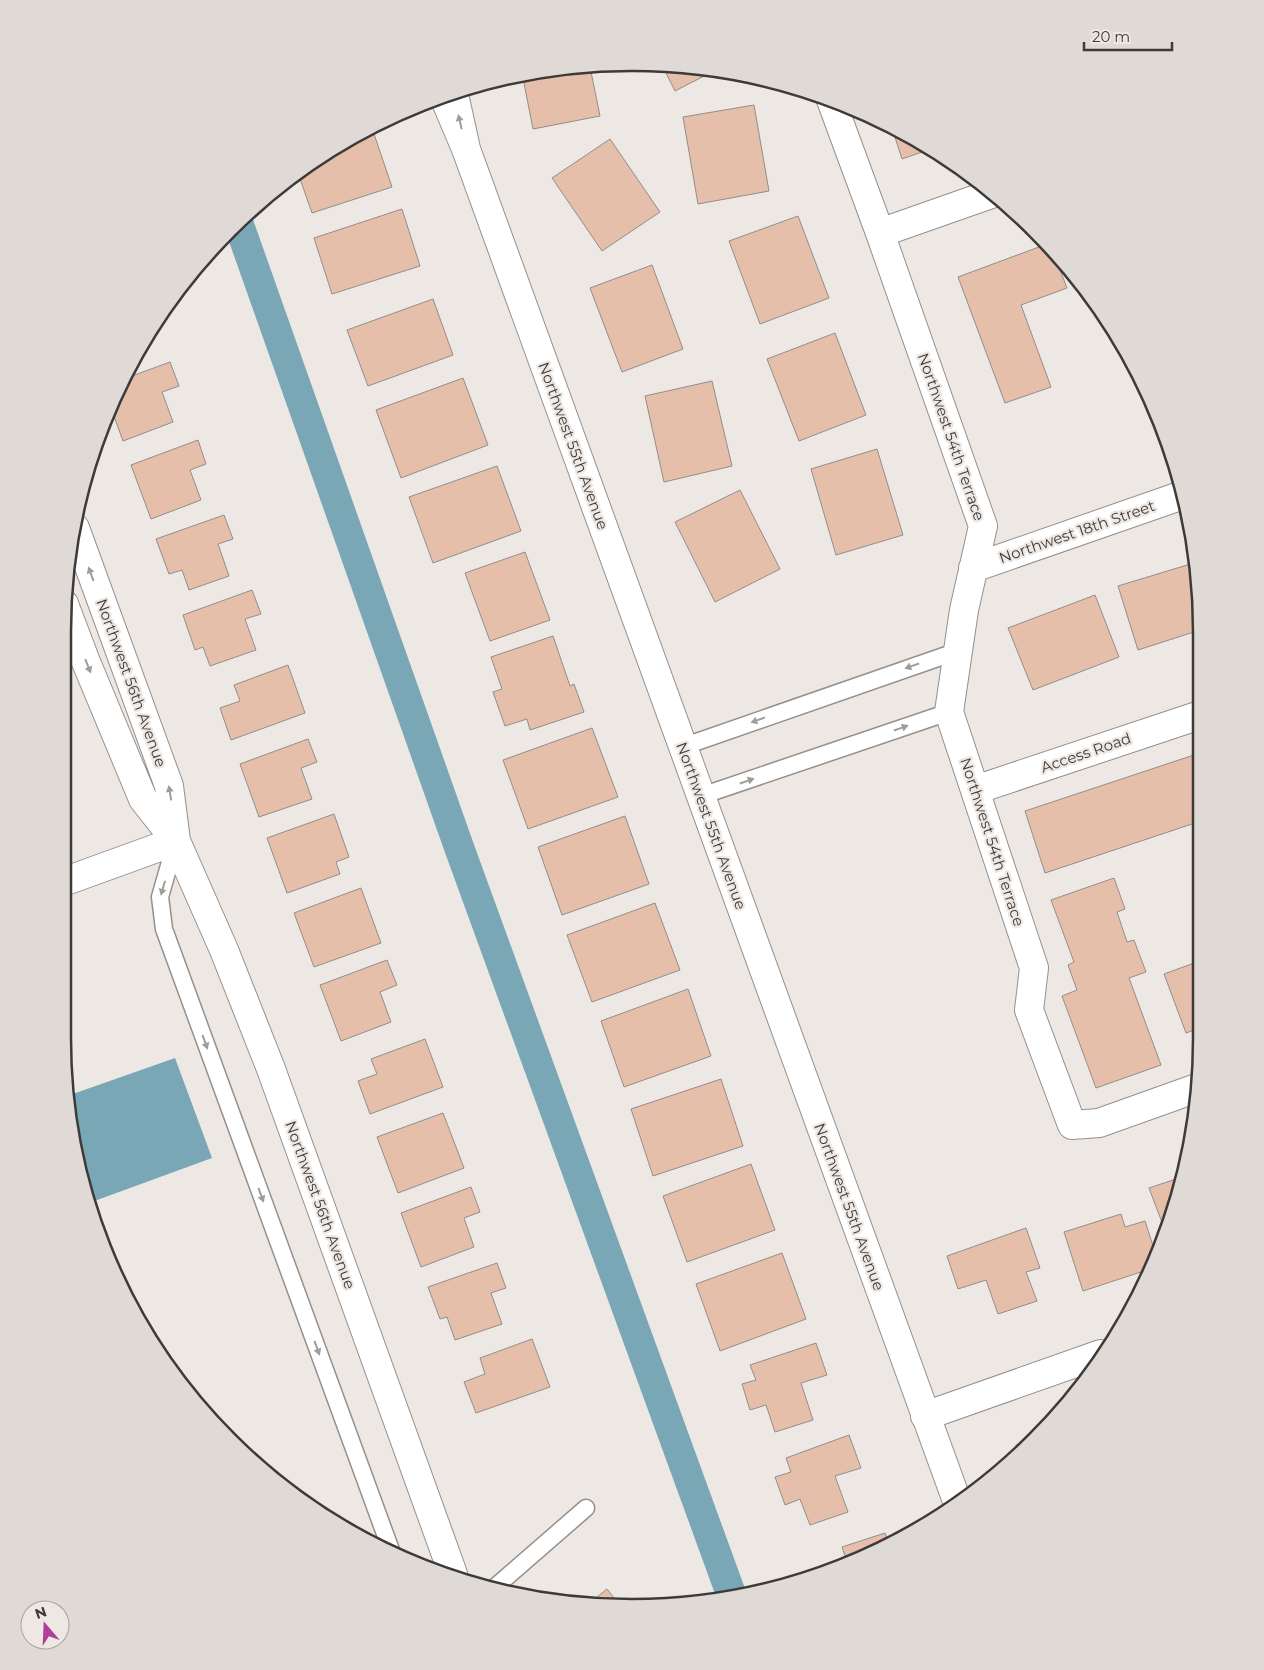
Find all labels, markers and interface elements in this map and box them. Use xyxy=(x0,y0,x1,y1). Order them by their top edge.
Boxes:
scale bar xyxy=(1084,20,1172,52)
text: 20 m xyxy=(1092,27,1130,46)
one-way arrow xyxy=(456,114,464,129)
street label: Northwest 54th Terrace xyxy=(914,350,989,523)
street label: Northwest 55th Avenue xyxy=(534,359,613,532)
street label: Northwest 18th Street xyxy=(996,496,1157,567)
one-way arrow xyxy=(87,566,95,581)
street label: Northwest 56th Avenue xyxy=(92,596,171,770)
one-way arrow xyxy=(84,659,92,673)
one-way arrow xyxy=(904,663,919,671)
one-way arrow xyxy=(751,717,766,724)
one-way arrow xyxy=(893,724,908,731)
street label: Access Road xyxy=(1038,728,1133,777)
street label: Northwest 55th Avenue xyxy=(672,739,751,912)
street label: Northwest 54th Terrace xyxy=(956,755,1029,929)
one-way arrow xyxy=(740,776,755,784)
one-way arrow xyxy=(165,784,173,800)
one-way arrow xyxy=(158,880,166,895)
one-way arrow xyxy=(201,1035,209,1050)
street label: Northwest 56th Avenue xyxy=(281,1118,360,1292)
street label: Northwest 55th Avenue xyxy=(810,1120,889,1293)
one-way arrow xyxy=(257,1188,265,1203)
one-way arrow xyxy=(314,1340,321,1355)
north arrow xyxy=(20,1600,70,1650)
text: N xyxy=(32,1602,49,1623)

